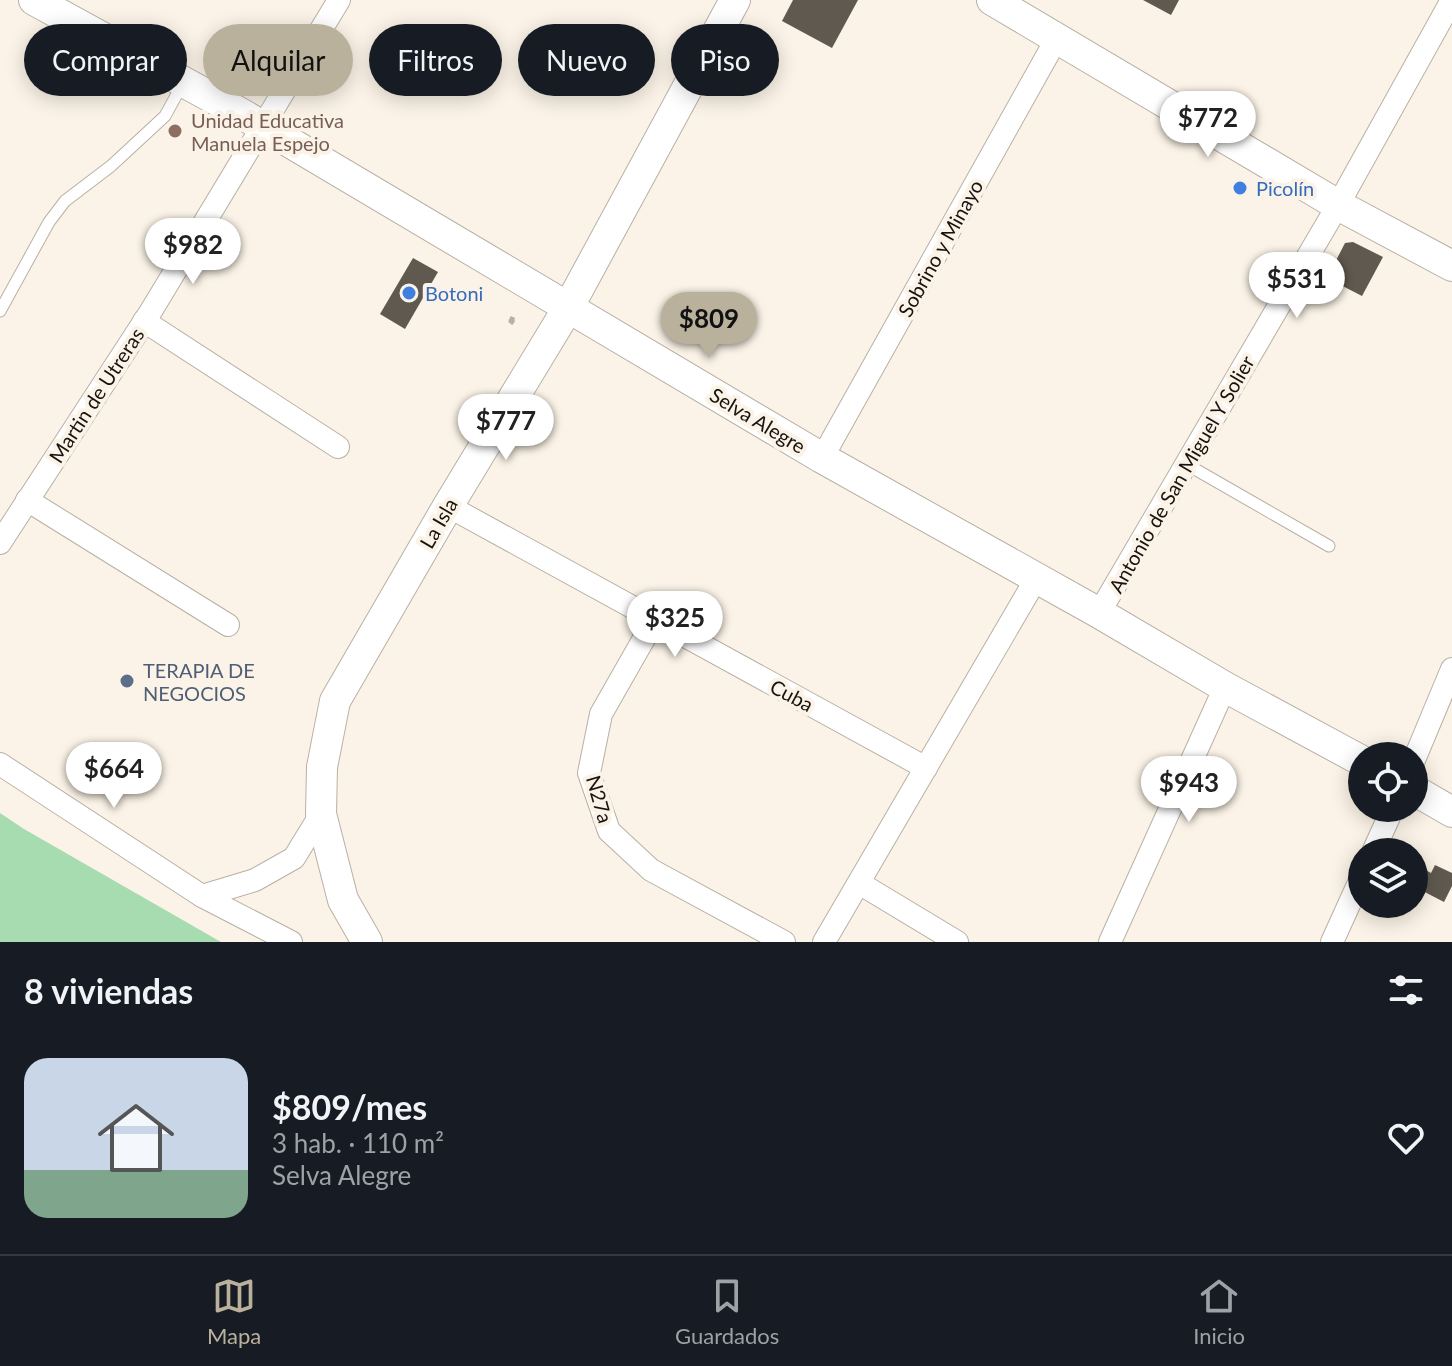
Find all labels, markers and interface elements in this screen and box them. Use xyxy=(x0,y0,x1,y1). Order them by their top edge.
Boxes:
chip: Comprar xyxy=(24,24,187,96)
chip: Alquilar xyxy=(203,24,353,96)
chip: Filtros xyxy=(369,24,502,96)
chip: Nuevo xyxy=(518,24,655,96)
chip: Piso xyxy=(671,24,779,96)
pin: $772 xyxy=(1161,91,1255,159)
text: $772 xyxy=(1178,101,1238,133)
place label: Unidad Educativa Manuela Espejo xyxy=(191,108,344,155)
marker: Unidad Educativa Manuela Espejo xyxy=(166,122,184,140)
street label: Sobrino y Minayo xyxy=(892,175,988,321)
place label: Picolín xyxy=(1256,176,1314,200)
marker: Picolín xyxy=(1231,179,1249,197)
pin: $982 xyxy=(146,218,240,286)
text: $982 xyxy=(163,228,223,260)
pin: $531 xyxy=(1250,252,1344,320)
text: $531 xyxy=(1267,262,1327,294)
place label: Botoni xyxy=(425,281,483,305)
marker: Botoni xyxy=(400,284,418,302)
pin: $809 xyxy=(662,292,756,360)
text: $809 xyxy=(679,302,739,334)
street label: Martin de Utreras xyxy=(44,323,148,467)
street label: Antonio de San Miguel Y Solier xyxy=(1103,351,1259,597)
street label: Selva Alegre xyxy=(706,382,810,458)
pin: $777 xyxy=(459,394,553,462)
text: $777 xyxy=(476,404,536,436)
street label: La Isla xyxy=(414,494,462,552)
pin: $325 xyxy=(628,591,722,659)
text: $325 xyxy=(645,601,705,633)
place label: TERAPIA DE NEGOCIOS xyxy=(143,658,255,705)
marker: TERAPIA DE NEGOCIOS xyxy=(118,672,136,690)
street label: Cuba xyxy=(766,674,818,716)
pin: $664 xyxy=(67,742,161,810)
map controls xyxy=(1348,742,1428,918)
button: locate xyxy=(1348,742,1428,822)
text: $664 xyxy=(84,752,144,784)
pin: $943 xyxy=(1142,756,1236,824)
text: $943 xyxy=(1159,766,1219,798)
street label: N27a xyxy=(582,772,618,826)
button: layers xyxy=(1348,838,1428,918)
icon: filters xyxy=(1384,968,1428,1012)
text: 8 viviendas xyxy=(24,970,193,1011)
text: $809/mes xyxy=(272,1086,427,1127)
icon: home xyxy=(88,1090,184,1186)
icon: heart xyxy=(1384,1116,1428,1160)
text: 3 hab. · 110 m² xyxy=(272,1127,444,1159)
text: Selva Alegre xyxy=(272,1159,411,1191)
tab: Mapa xyxy=(207,1274,261,1349)
tab: Guardados xyxy=(675,1274,779,1349)
tab: Inicio xyxy=(1193,1274,1245,1349)

